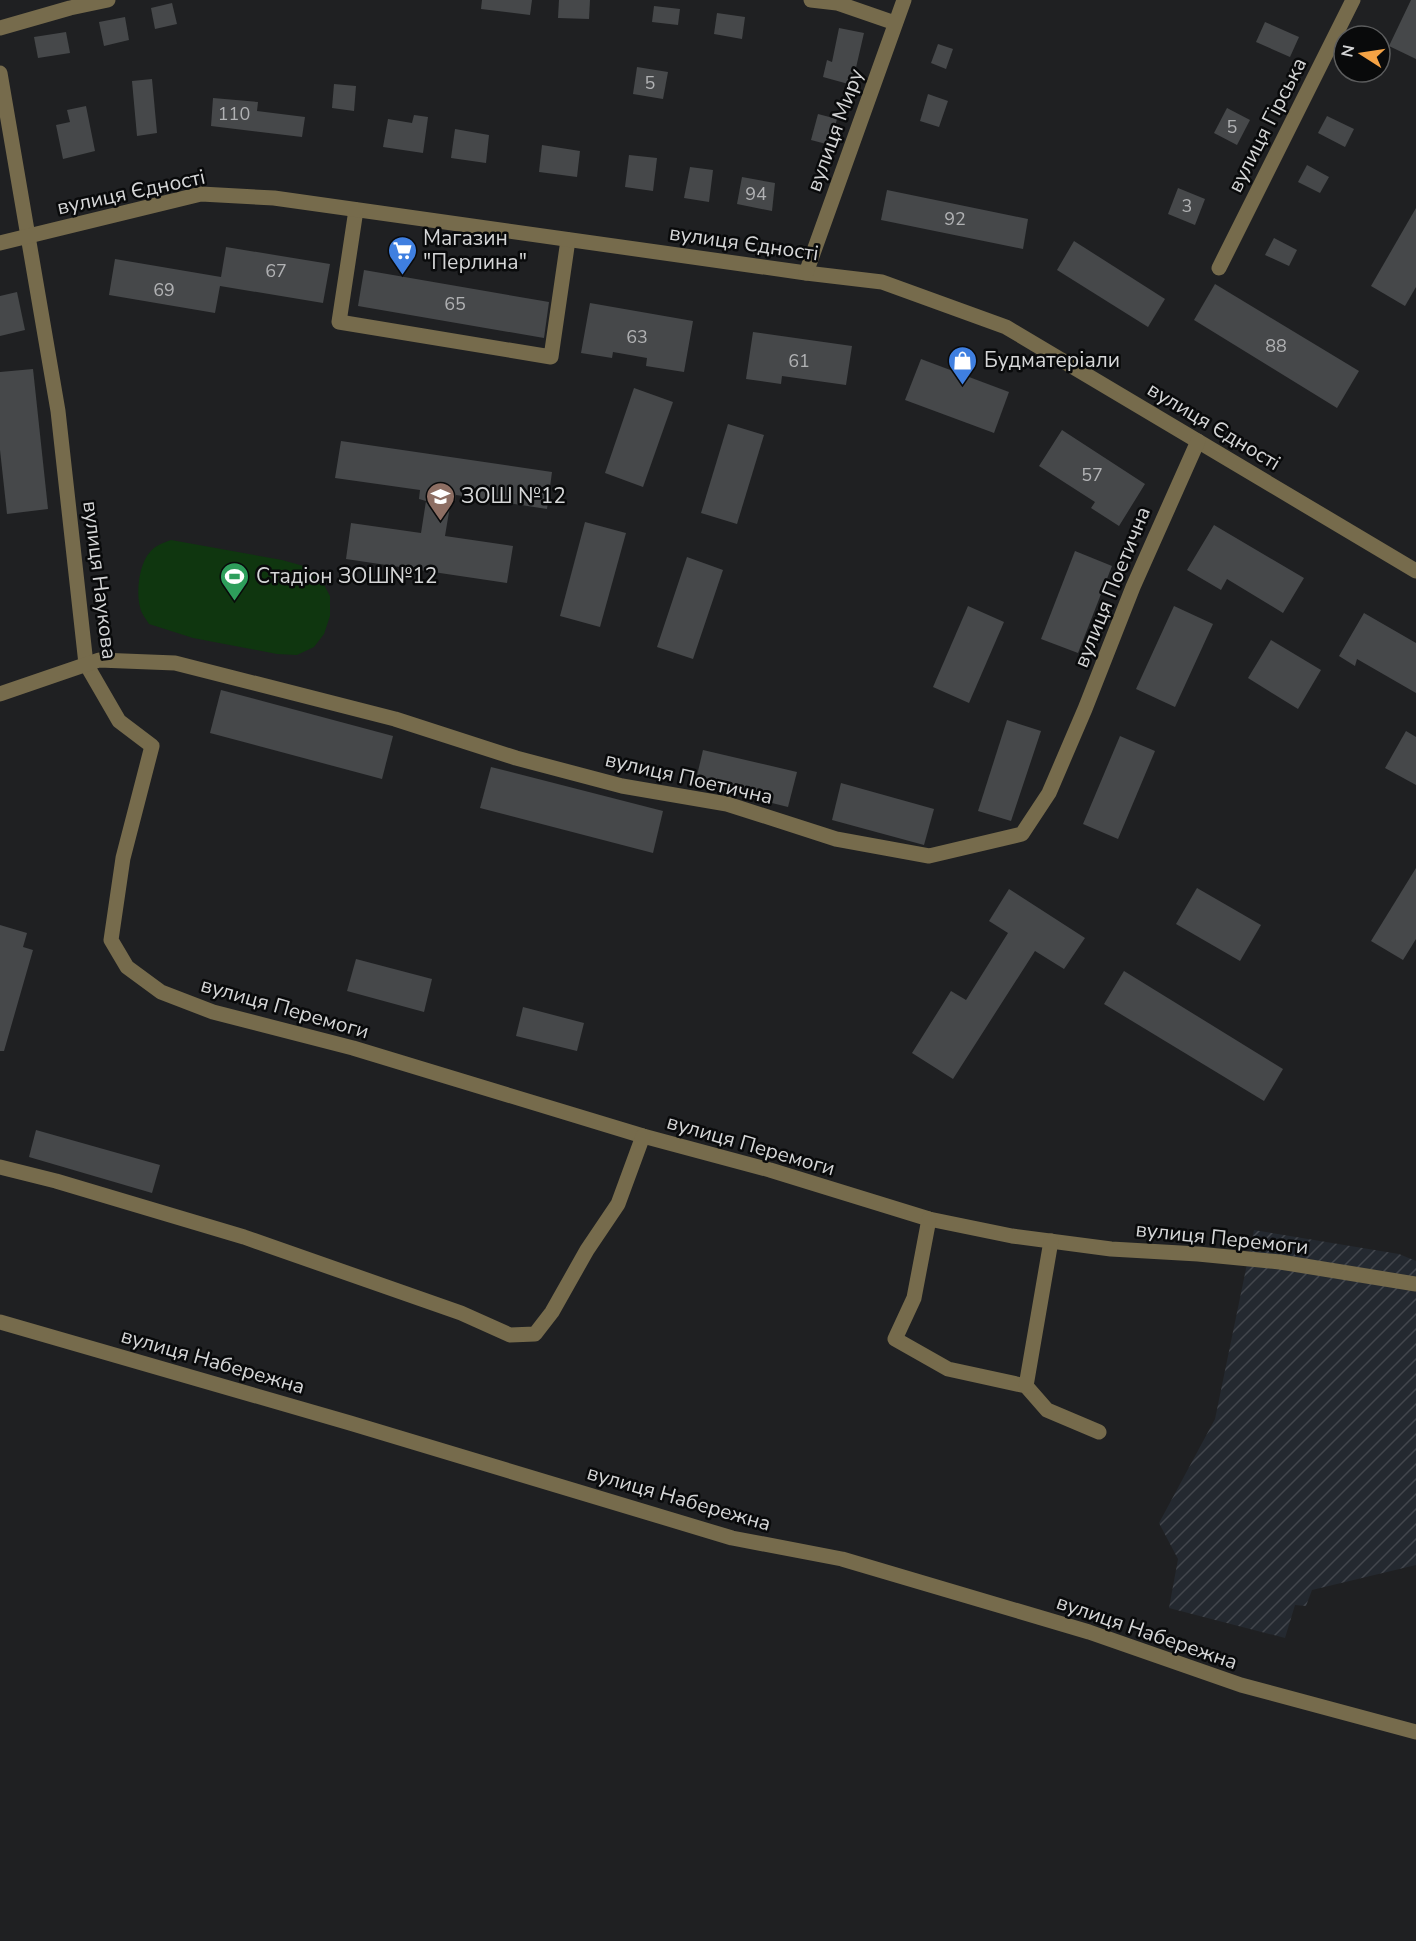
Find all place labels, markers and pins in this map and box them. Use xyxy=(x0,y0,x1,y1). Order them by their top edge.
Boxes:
place label: Магазин "Перлина" xyxy=(423,224,527,276)
supermarket icon: Магазин "Перлина" xyxy=(386,234,418,276)
shop icon: Будматеріали xyxy=(947,344,979,386)
place label: Будматеріали xyxy=(984,346,1120,374)
school or university icon: ЗОШ №12 xyxy=(424,480,456,522)
place label: ЗОШ №12 xyxy=(461,482,566,510)
sports icon: Стадіон ЗОШ№12 xyxy=(219,560,251,602)
place label: Стадіон ЗОШ№12 xyxy=(256,562,437,590)

